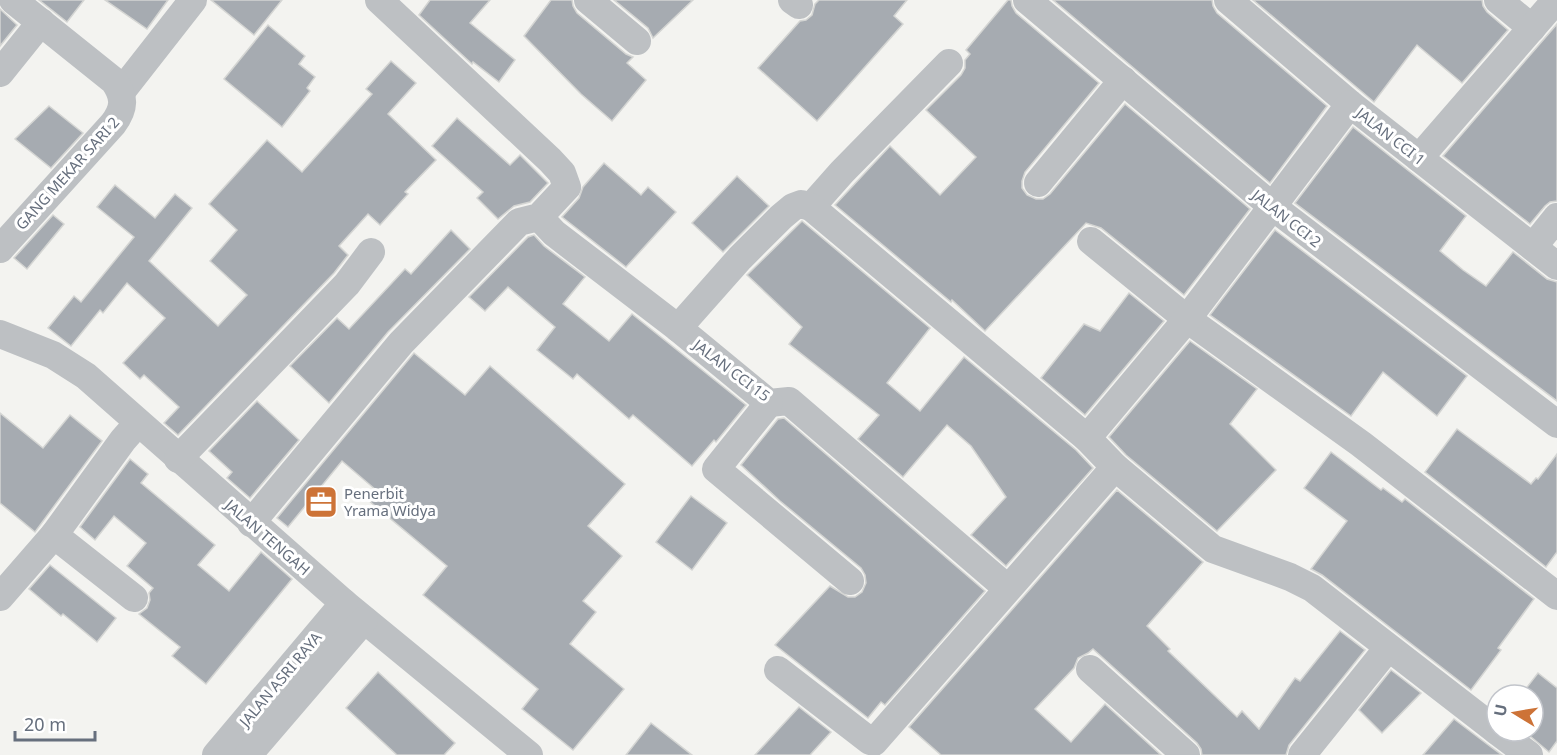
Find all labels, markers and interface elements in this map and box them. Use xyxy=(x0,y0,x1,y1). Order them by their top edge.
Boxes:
street label: JALAN CCI 1 xyxy=(1351,101,1430,169)
street label: GANG MEKAR SARI 2 xyxy=(11,112,123,234)
street label: JALAN CCI 2 xyxy=(1247,183,1326,251)
street label: JALAN CCI 15 xyxy=(688,333,774,405)
place label: Penerbit Yrama Widya xyxy=(344,483,436,520)
office icon: Penerbit Yrama Widya xyxy=(303,484,339,520)
street label: JALAN TENGAH xyxy=(220,493,315,579)
street label: JALAN ASRI RAYA xyxy=(233,627,326,732)
north arrow xyxy=(1485,683,1545,743)
text: U xyxy=(1488,702,1512,718)
scale bar xyxy=(15,704,94,742)
text: 20 m xyxy=(24,712,66,736)

